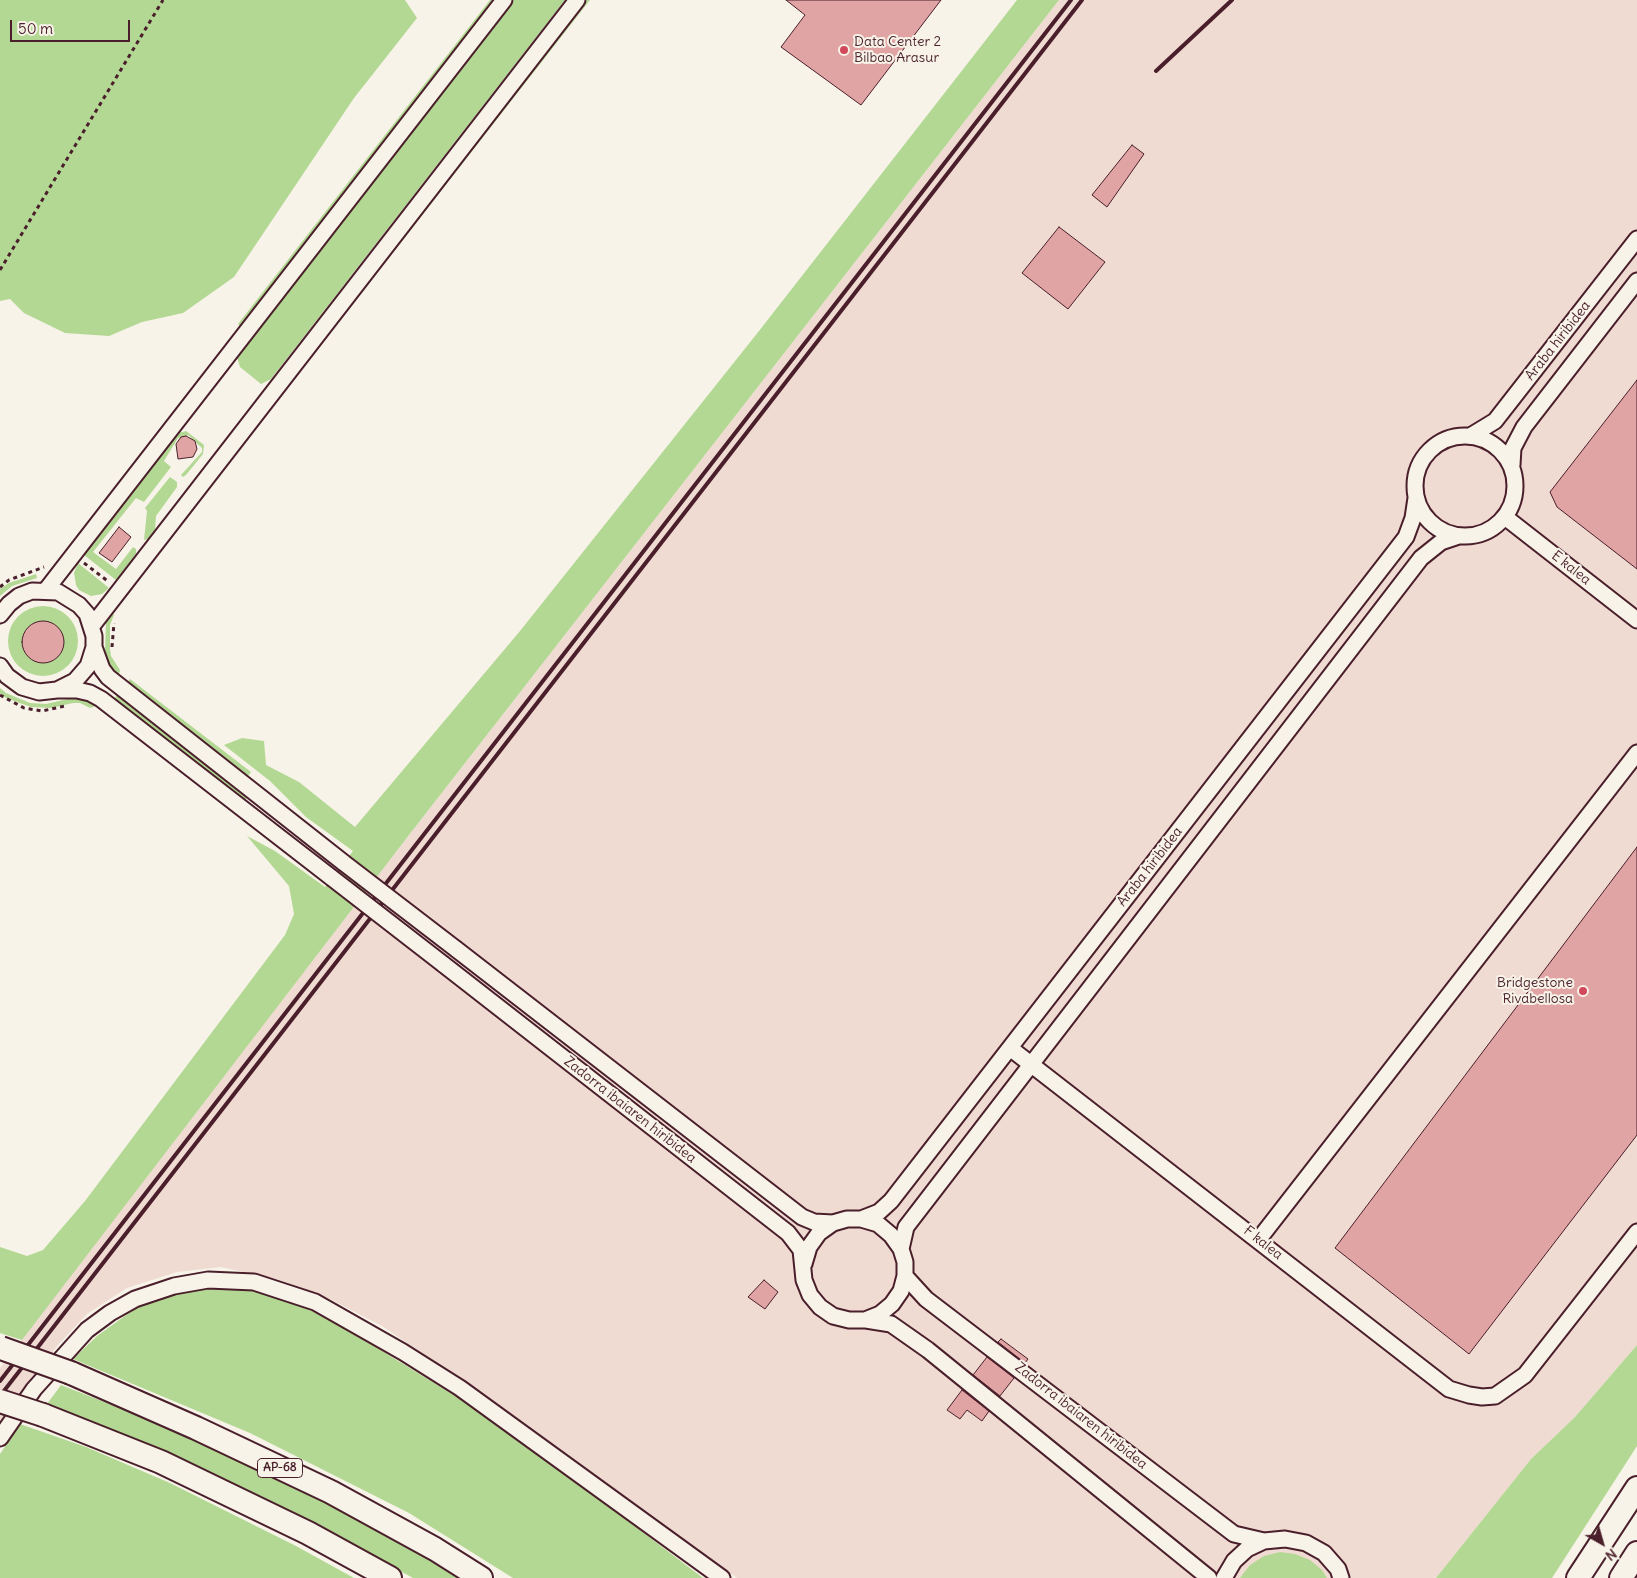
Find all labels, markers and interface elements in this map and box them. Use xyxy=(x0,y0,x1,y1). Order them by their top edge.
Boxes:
scale bar xyxy=(12,10,132,42)
text: 50 m xyxy=(18,19,53,38)
place label: Data Center 2 Bilbao Arasur xyxy=(854,34,941,66)
marker: Data Center 2 Bilbao Arasur xyxy=(838,44,850,56)
street label: Araba hiribidea xyxy=(1522,298,1594,384)
street label: E kalea xyxy=(1548,547,1594,589)
street label: Araba hiribidea xyxy=(1114,824,1186,910)
place label: Bridgestone Rivabellosa xyxy=(1497,975,1573,1008)
marker: Bridgestone Rivabellosa xyxy=(1577,985,1589,997)
street label: Zadorra ibaiaren hiribidea xyxy=(561,1053,699,1167)
street label: F kalea xyxy=(1240,1223,1286,1263)
street label: Zadorra ibaiaren hiribidea xyxy=(1012,1359,1150,1473)
road number: AP-68 xyxy=(258,1459,302,1478)
north arrow xyxy=(1577,1518,1627,1568)
text: N xyxy=(1602,1545,1621,1565)

